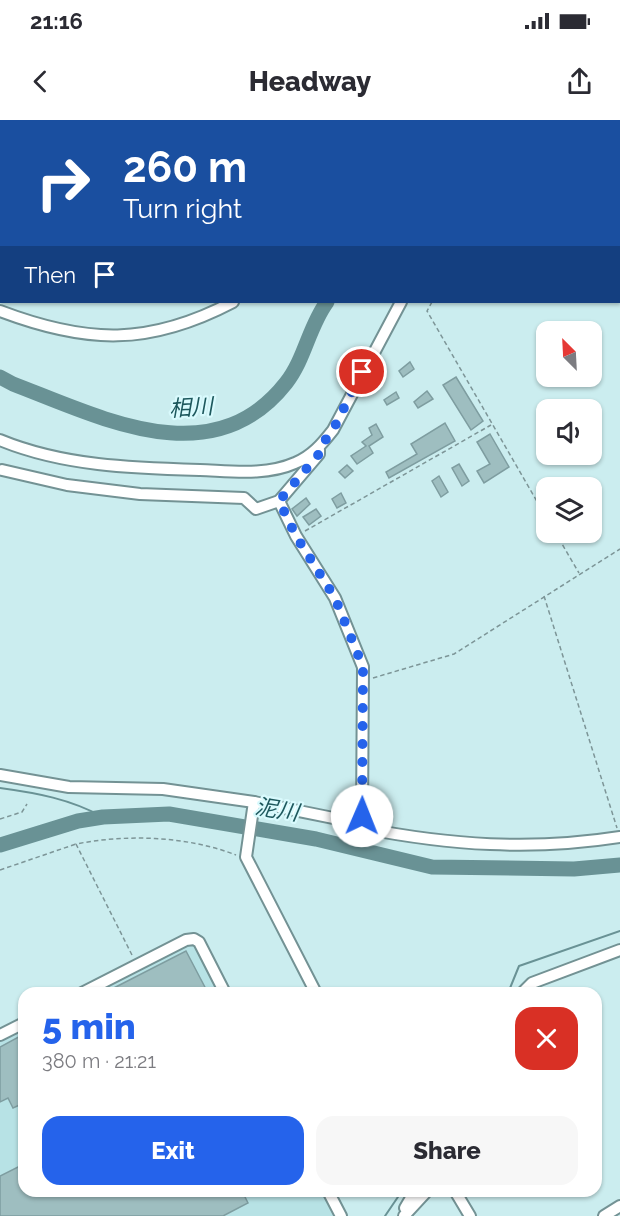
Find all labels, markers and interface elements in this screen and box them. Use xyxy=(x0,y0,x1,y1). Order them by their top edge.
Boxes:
text: 21:16 xyxy=(30,8,83,34)
icon: back xyxy=(24,65,57,98)
icon: share xyxy=(563,65,596,98)
text: Headway xyxy=(249,66,371,97)
text: 260 m xyxy=(123,143,247,192)
icon: right xyxy=(24,144,102,222)
text: Turn right xyxy=(123,193,242,224)
icon: arrive xyxy=(88,258,121,291)
text: Then xyxy=(24,262,76,288)
north arrow xyxy=(536,321,602,387)
map controls xyxy=(536,321,602,543)
pin xyxy=(336,346,387,397)
icon: arrive xyxy=(345,355,378,388)
water label: 相川 xyxy=(168,392,216,422)
button: sound xyxy=(536,399,602,465)
button: layers xyxy=(536,477,602,543)
position arrow xyxy=(330,784,394,848)
water label: 泥川 xyxy=(253,793,303,826)
text: 5 min xyxy=(42,1005,136,1047)
button: close xyxy=(515,1007,578,1070)
text: 380 m · 21:21 xyxy=(42,1049,156,1073)
button: Exit xyxy=(42,1116,304,1185)
button: Share xyxy=(316,1116,578,1185)

